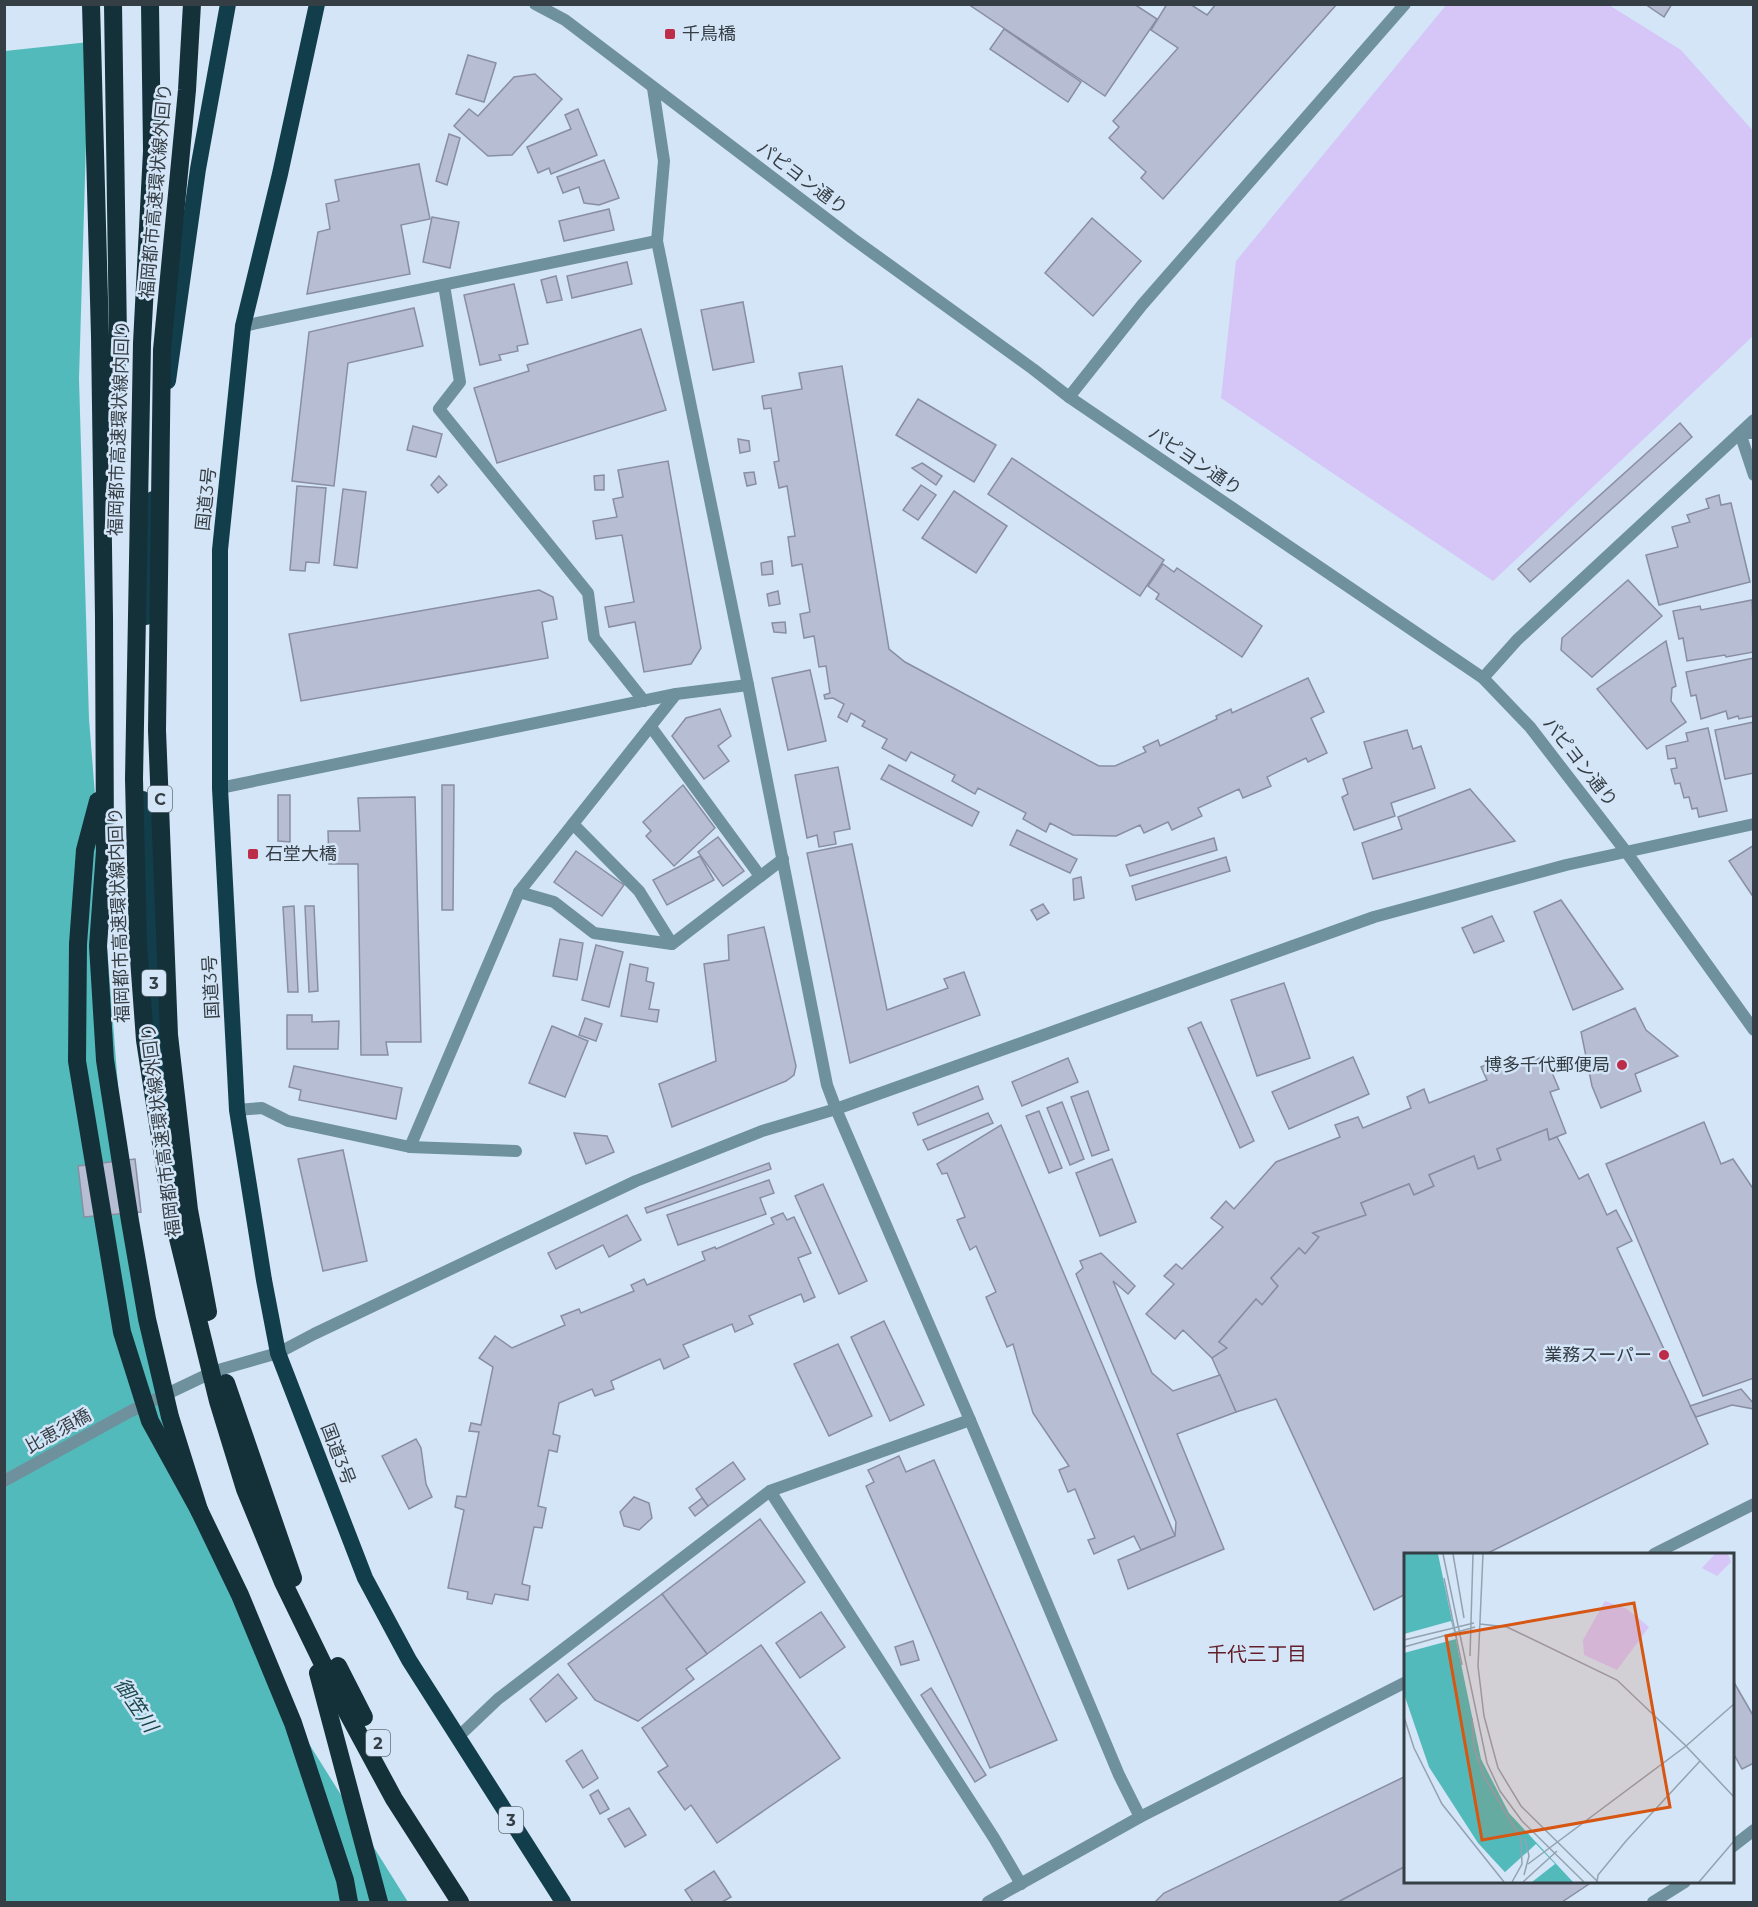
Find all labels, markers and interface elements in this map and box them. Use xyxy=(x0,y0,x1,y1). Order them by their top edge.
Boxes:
place label: 千鳥橋 xyxy=(682,23,736,45)
marker: 千鳥橋 xyxy=(663,27,677,41)
street label: 福岡都市高速環状線外回り xyxy=(136,82,176,300)
street label: パピヨン通り xyxy=(752,137,852,219)
street label: 福岡都市高速環状線内回り xyxy=(104,320,134,536)
street label: パピヨン通り xyxy=(1144,422,1246,500)
street label: 国道3号 xyxy=(192,466,220,532)
street label: パピヨン通り xyxy=(1538,713,1622,811)
road number: C xyxy=(148,786,172,812)
street label: 福岡都市高速環状線内回り xyxy=(104,807,134,1023)
place label: 石堂大橋 xyxy=(265,843,337,865)
marker: 石堂大橋 xyxy=(246,847,260,861)
street label: 国道3号 xyxy=(198,954,224,1020)
road number: 3 xyxy=(142,970,166,996)
street label: 福岡都市高速環状線外回り xyxy=(137,1021,185,1239)
place label: 博多千代郵便局 xyxy=(1484,1054,1610,1076)
marker: 博多千代郵便局 xyxy=(1615,1058,1629,1072)
place label: 業務スーパー xyxy=(1544,1344,1652,1366)
marker: 業務スーパー xyxy=(1657,1348,1671,1362)
street label: 比恵須橋 xyxy=(21,1404,95,1458)
street label: 国道3号 xyxy=(316,1420,360,1488)
inset map xyxy=(1404,1553,1734,1883)
district label: 千代三丁目 xyxy=(1207,1642,1307,1666)
water label: 御笠川 xyxy=(109,1673,164,1738)
road number: 2 xyxy=(366,1730,390,1756)
road number: 3 xyxy=(499,1807,523,1833)

